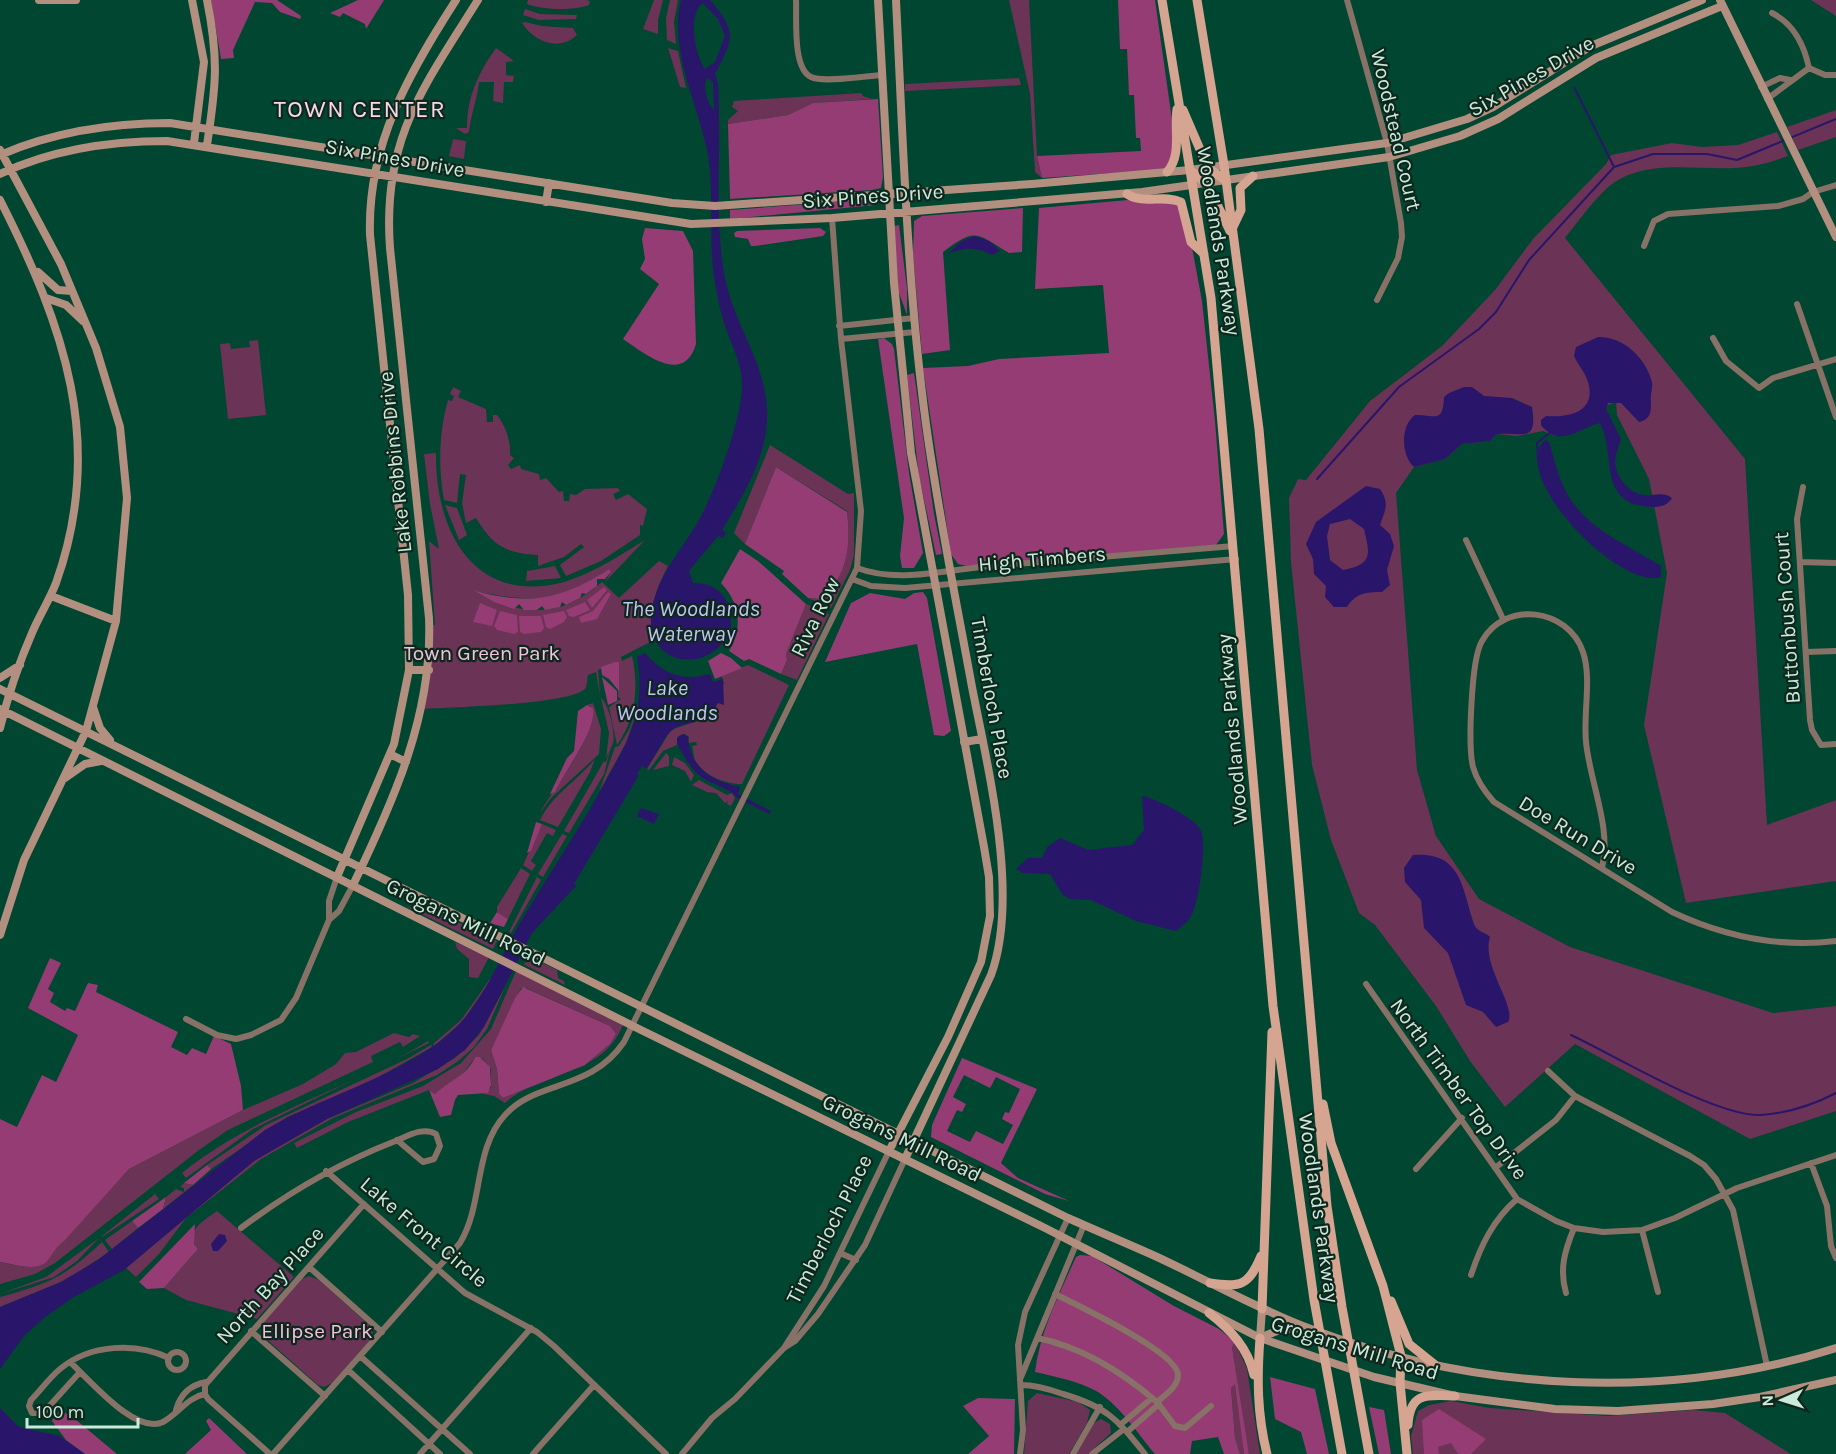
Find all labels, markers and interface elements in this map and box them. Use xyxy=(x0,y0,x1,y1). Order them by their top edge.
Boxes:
street label: Six Pines Drive xyxy=(1464,30,1598,122)
street label: Woodstead Court xyxy=(1366,47,1426,213)
district label: TOWN CENTER xyxy=(274,95,446,123)
street label: Six Pines Drive xyxy=(323,134,467,182)
street label: Woodlands Parkway xyxy=(1192,145,1246,338)
street label: Six Pines Drive xyxy=(802,179,944,213)
street label: Lake Robbins Drive xyxy=(374,370,416,554)
street label: Buttonbush Court xyxy=(1769,531,1805,705)
street label: High Timbers xyxy=(977,541,1107,577)
street label: Riva Row xyxy=(785,573,845,661)
water label: The Woodlands Waterway xyxy=(622,596,760,647)
street label: Timberloch Place xyxy=(966,615,1018,781)
street label: Woodlands Parkway xyxy=(1212,632,1252,825)
park label: Town Green Park xyxy=(404,641,560,665)
water label: Lake Woodlands xyxy=(616,675,718,726)
street label: Doe Run Drive xyxy=(1515,790,1641,880)
street label: Grogans Mill Road xyxy=(383,873,549,971)
street label: North Timber Top Drive xyxy=(1385,994,1533,1184)
street label: Grogans Mill Road xyxy=(819,1089,985,1187)
street label: Woodlands Parkway xyxy=(1294,1112,1344,1305)
street label: Timberloch Place xyxy=(781,1151,877,1307)
street label: Lake Front Circle xyxy=(355,1172,493,1292)
street label: North Bay Place xyxy=(211,1222,329,1348)
street label: Grogans Mill Road xyxy=(1268,1311,1442,1385)
park label: Ellipse Park xyxy=(261,1319,373,1343)
north arrow xyxy=(1752,1370,1812,1430)
scale bar xyxy=(27,1391,138,1429)
text: N xyxy=(1758,1395,1777,1407)
text: 100 m xyxy=(36,1401,84,1423)

